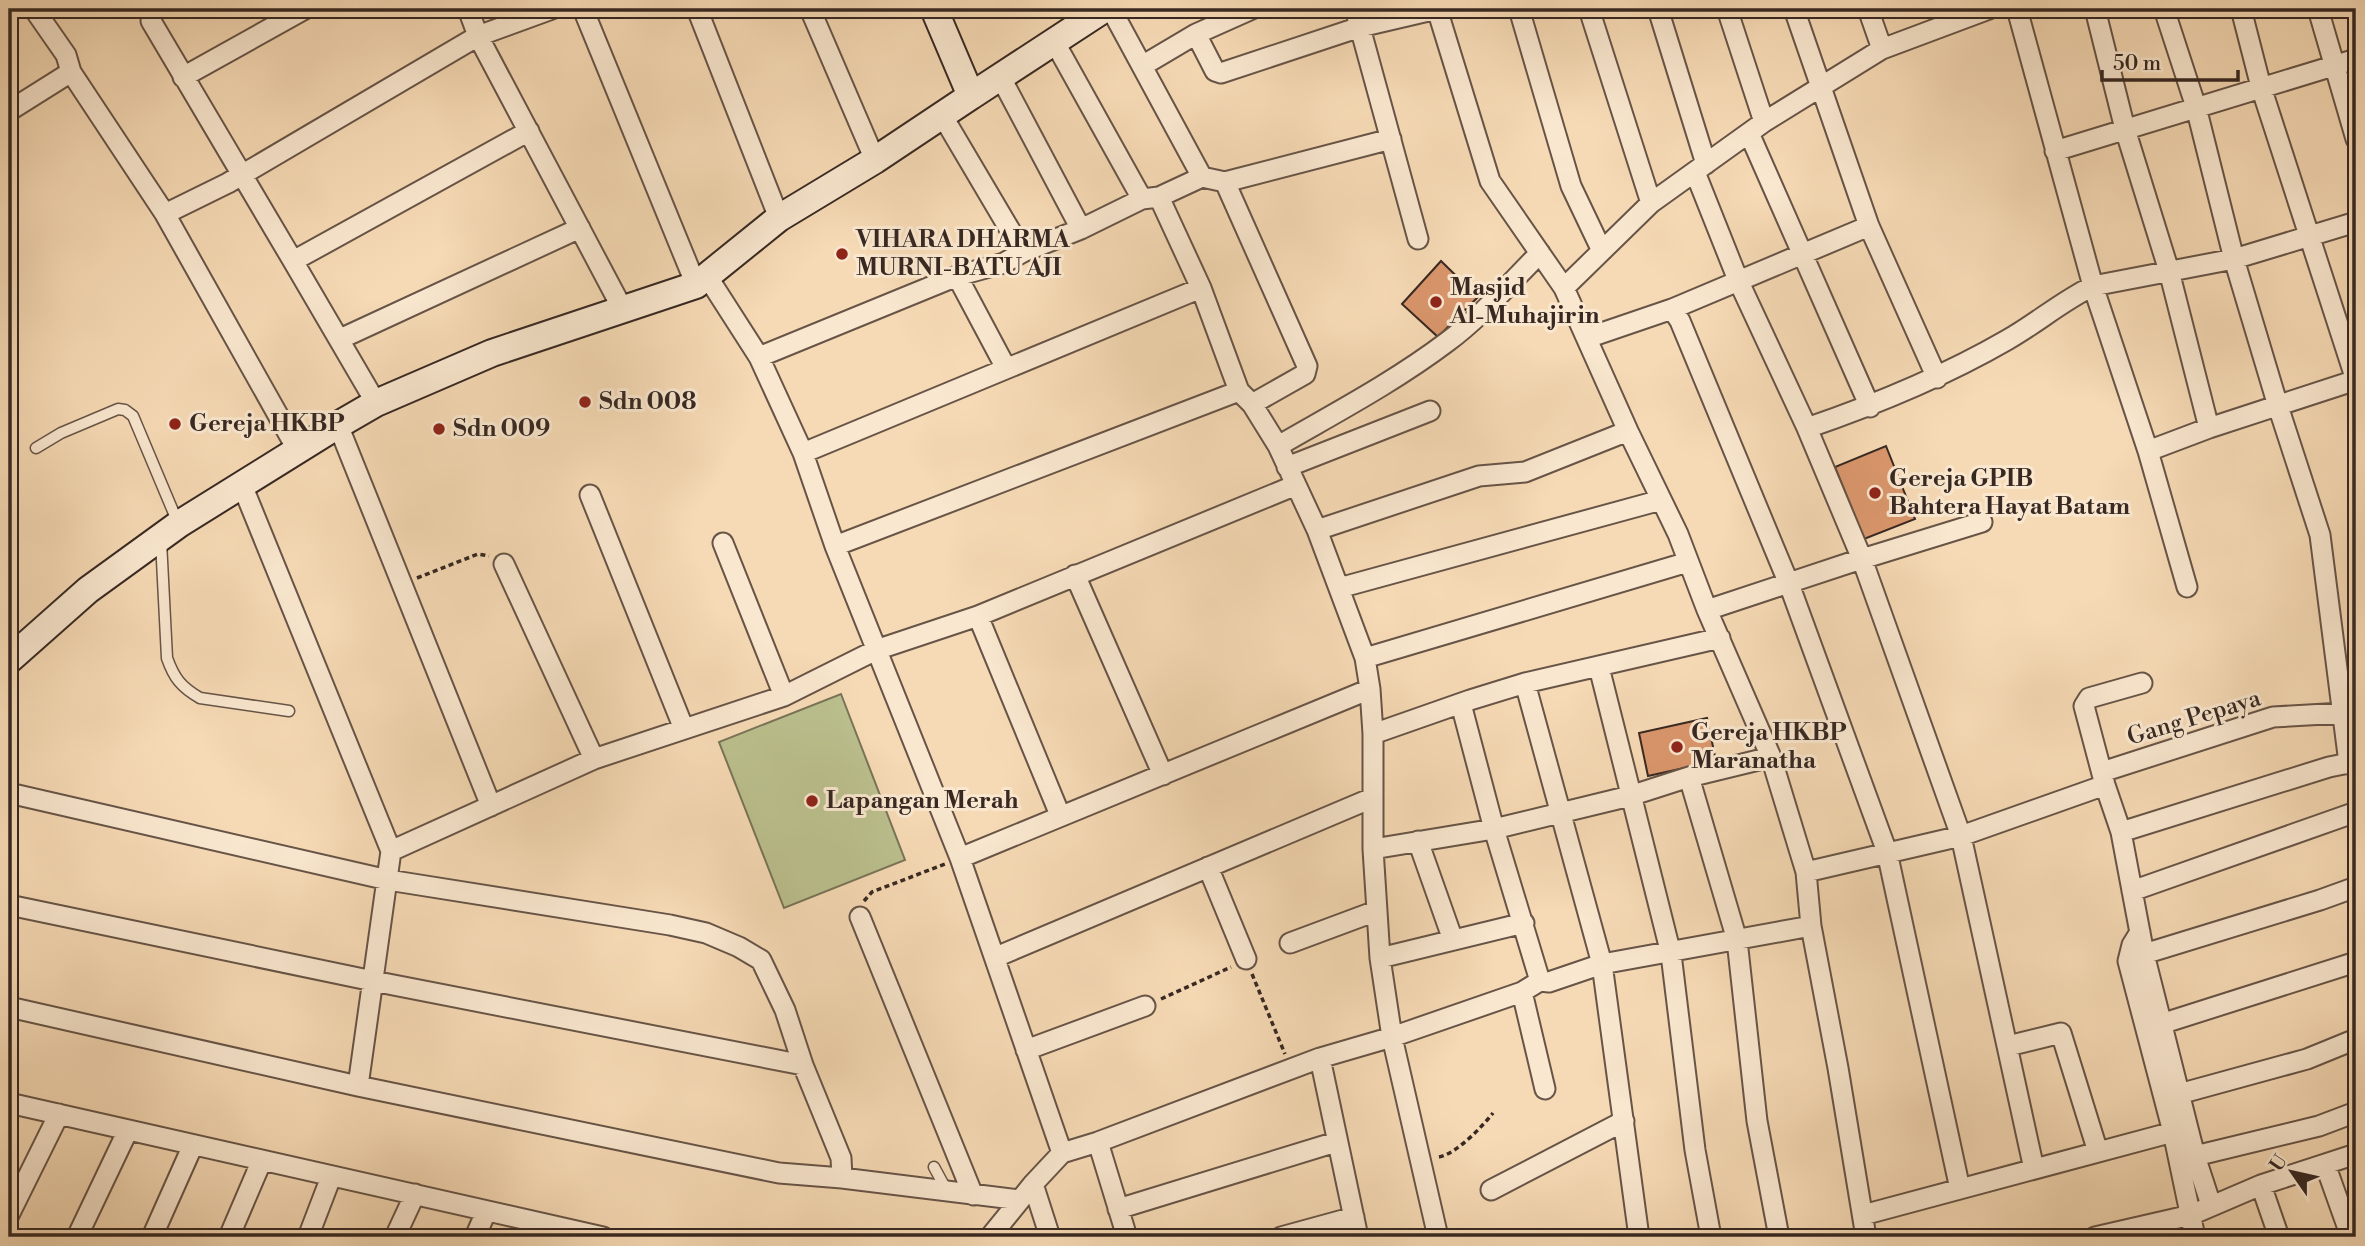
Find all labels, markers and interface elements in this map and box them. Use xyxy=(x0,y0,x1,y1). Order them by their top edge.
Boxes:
scale bar xyxy=(2102,38,2239,82)
text: 50 m xyxy=(2113,51,2161,77)
place label: VIHARA DHARMA MURNI-BATU AJI xyxy=(855,225,1071,283)
marker: VIHARA DHARMA MURNI-BATU AJI xyxy=(834,246,850,262)
place label: Masjid Al-Muhajirin xyxy=(1449,273,1600,331)
marker: Masjid Al-Muhajirin xyxy=(1428,294,1444,310)
place label: Sdn 008 xyxy=(599,387,697,417)
marker: Sdn 008 xyxy=(577,394,593,410)
place label: Gereja HKBP xyxy=(189,409,344,439)
place label: Sdn 009 xyxy=(453,414,550,444)
marker: Gereja HKBP xyxy=(167,416,183,432)
marker: Sdn 009 xyxy=(431,421,447,437)
place label: Gereja GPIB Bahtera Hayat Batam xyxy=(1889,464,2130,522)
marker: Gereja GPIB Bahtera Hayat Batam xyxy=(1867,485,1883,501)
street label: Gang Pepaya xyxy=(2124,683,2265,753)
place label: Gereja HKBP Maranatha xyxy=(1691,718,1846,776)
marker: Gereja HKBP Maranatha xyxy=(1669,739,1685,755)
place label: Lapangan Merah xyxy=(826,786,1019,816)
marker: Lapangan Merah xyxy=(804,793,820,809)
north arrow xyxy=(2256,1138,2326,1208)
text: U xyxy=(2265,1150,2293,1176)

